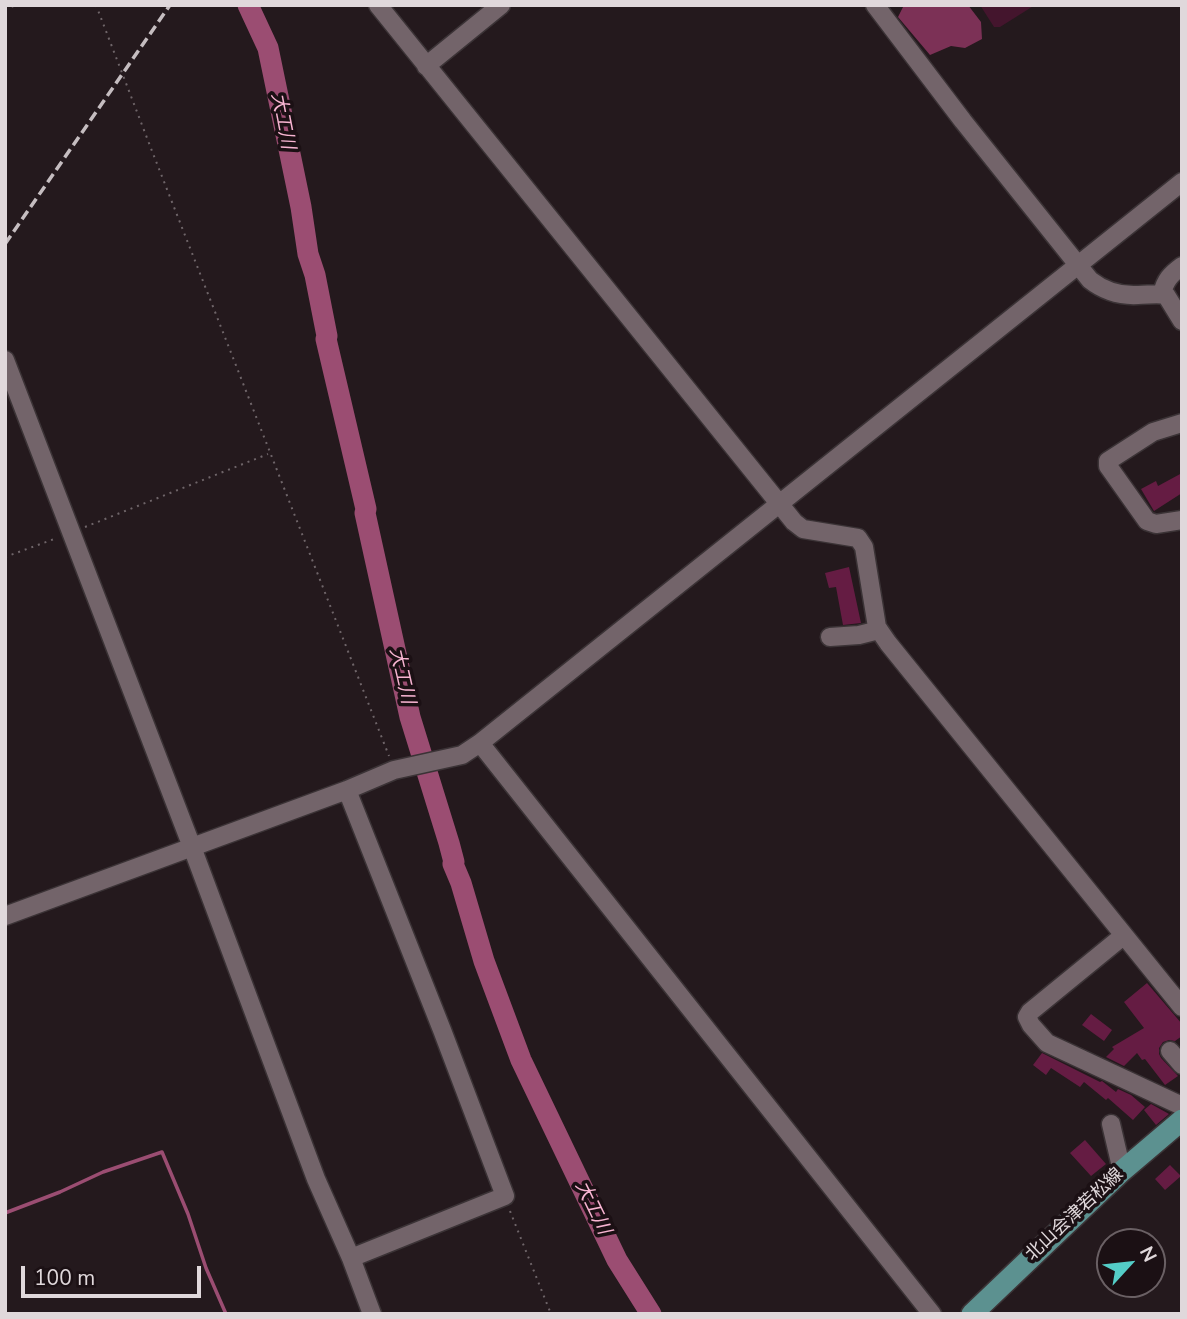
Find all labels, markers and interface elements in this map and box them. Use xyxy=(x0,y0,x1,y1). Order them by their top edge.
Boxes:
water label: 大工川 xyxy=(265,91,299,151)
water label: 大工川 xyxy=(383,646,419,706)
street label: 北山会津若松線 xyxy=(1022,1164,1128,1266)
water label: 大工川 xyxy=(569,1177,615,1239)
north arrow xyxy=(1096,1228,1166,1298)
text: N xyxy=(1133,1242,1163,1267)
scale bar xyxy=(24,1252,205,1296)
text: 100 m xyxy=(34,1264,95,1292)

